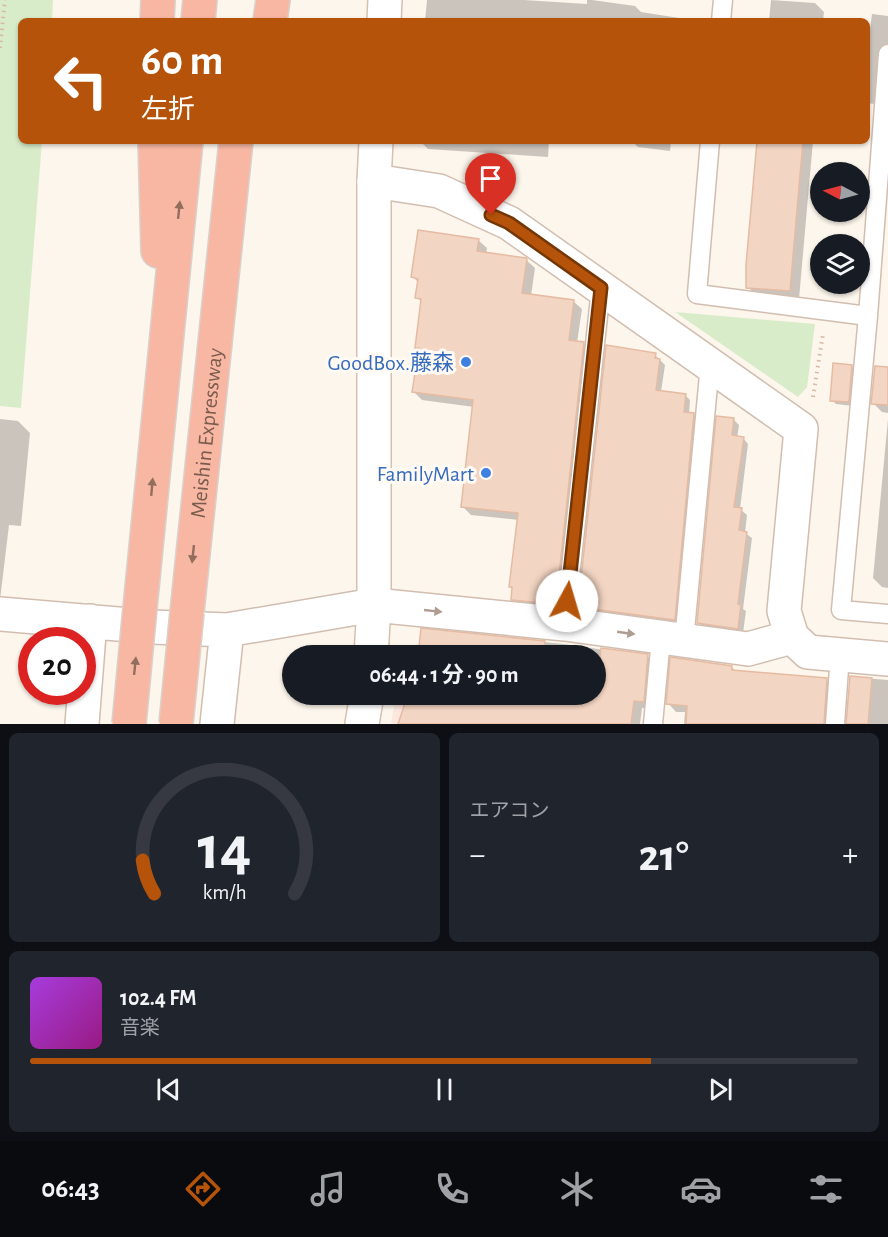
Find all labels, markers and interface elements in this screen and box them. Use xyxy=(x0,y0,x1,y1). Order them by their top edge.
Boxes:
text: 60 m xyxy=(141,40,223,82)
icon: left xyxy=(42,42,120,120)
text: 左折 xyxy=(141,96,195,123)
pin xyxy=(465,153,516,215)
icon: arrive xyxy=(474,162,507,195)
north arrow xyxy=(810,162,870,222)
map controls xyxy=(810,162,870,294)
one-way arrow xyxy=(174,200,184,219)
button: layers xyxy=(810,234,870,294)
street label: Meishin Expressway xyxy=(187,346,226,519)
place label: GoodBox.藤森 xyxy=(328,351,454,374)
marker: GoodBox.藤森 xyxy=(459,355,473,369)
place label: FamilyMart xyxy=(377,463,474,485)
marker: FamilyMart xyxy=(479,466,493,480)
one-way arrow xyxy=(147,478,157,497)
one-way arrow xyxy=(188,545,198,564)
position arrow xyxy=(535,569,599,633)
one-way arrow xyxy=(423,606,442,616)
speed limit sign: 20 xyxy=(18,627,96,705)
one-way arrow xyxy=(617,628,636,637)
one-way arrow xyxy=(130,657,140,676)
text: 06:44 · 1 分 · 90 m xyxy=(369,664,519,686)
text: エアコン xyxy=(470,801,550,821)
text: 14 xyxy=(197,818,251,880)
text: 21° xyxy=(638,834,689,879)
text: − xyxy=(470,839,485,872)
text: + xyxy=(842,839,858,872)
text: km/h xyxy=(202,883,246,904)
text: 102.4 FM xyxy=(120,987,197,1009)
text: 音楽 xyxy=(120,1018,160,1038)
icon: previous xyxy=(152,1073,185,1106)
icon: pause xyxy=(428,1073,461,1106)
icon: next xyxy=(704,1073,737,1106)
icon: directions xyxy=(182,1168,224,1210)
icon: music xyxy=(307,1168,349,1210)
icon: phone xyxy=(431,1168,473,1210)
icon: climate xyxy=(556,1168,598,1210)
icon: car xyxy=(680,1168,722,1210)
icon: filters xyxy=(805,1168,847,1210)
text: 06:43 xyxy=(41,1175,100,1202)

